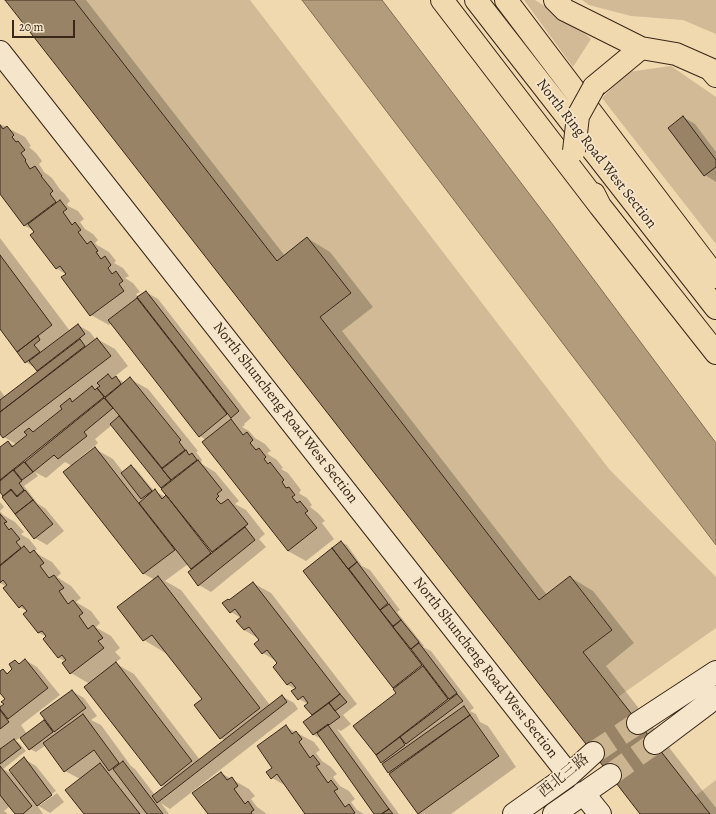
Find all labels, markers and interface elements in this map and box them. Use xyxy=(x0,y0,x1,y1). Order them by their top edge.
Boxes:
scale bar xyxy=(14,12,77,38)
text: 20 m xyxy=(19,19,43,35)
street label: North Ring Road West Section xyxy=(532,76,660,232)
street label: North Shuncheng Road West Section xyxy=(209,319,361,507)
street label: North Shuncheng Road West Section xyxy=(409,574,561,762)
street label: 西北三路 xyxy=(535,750,593,802)

